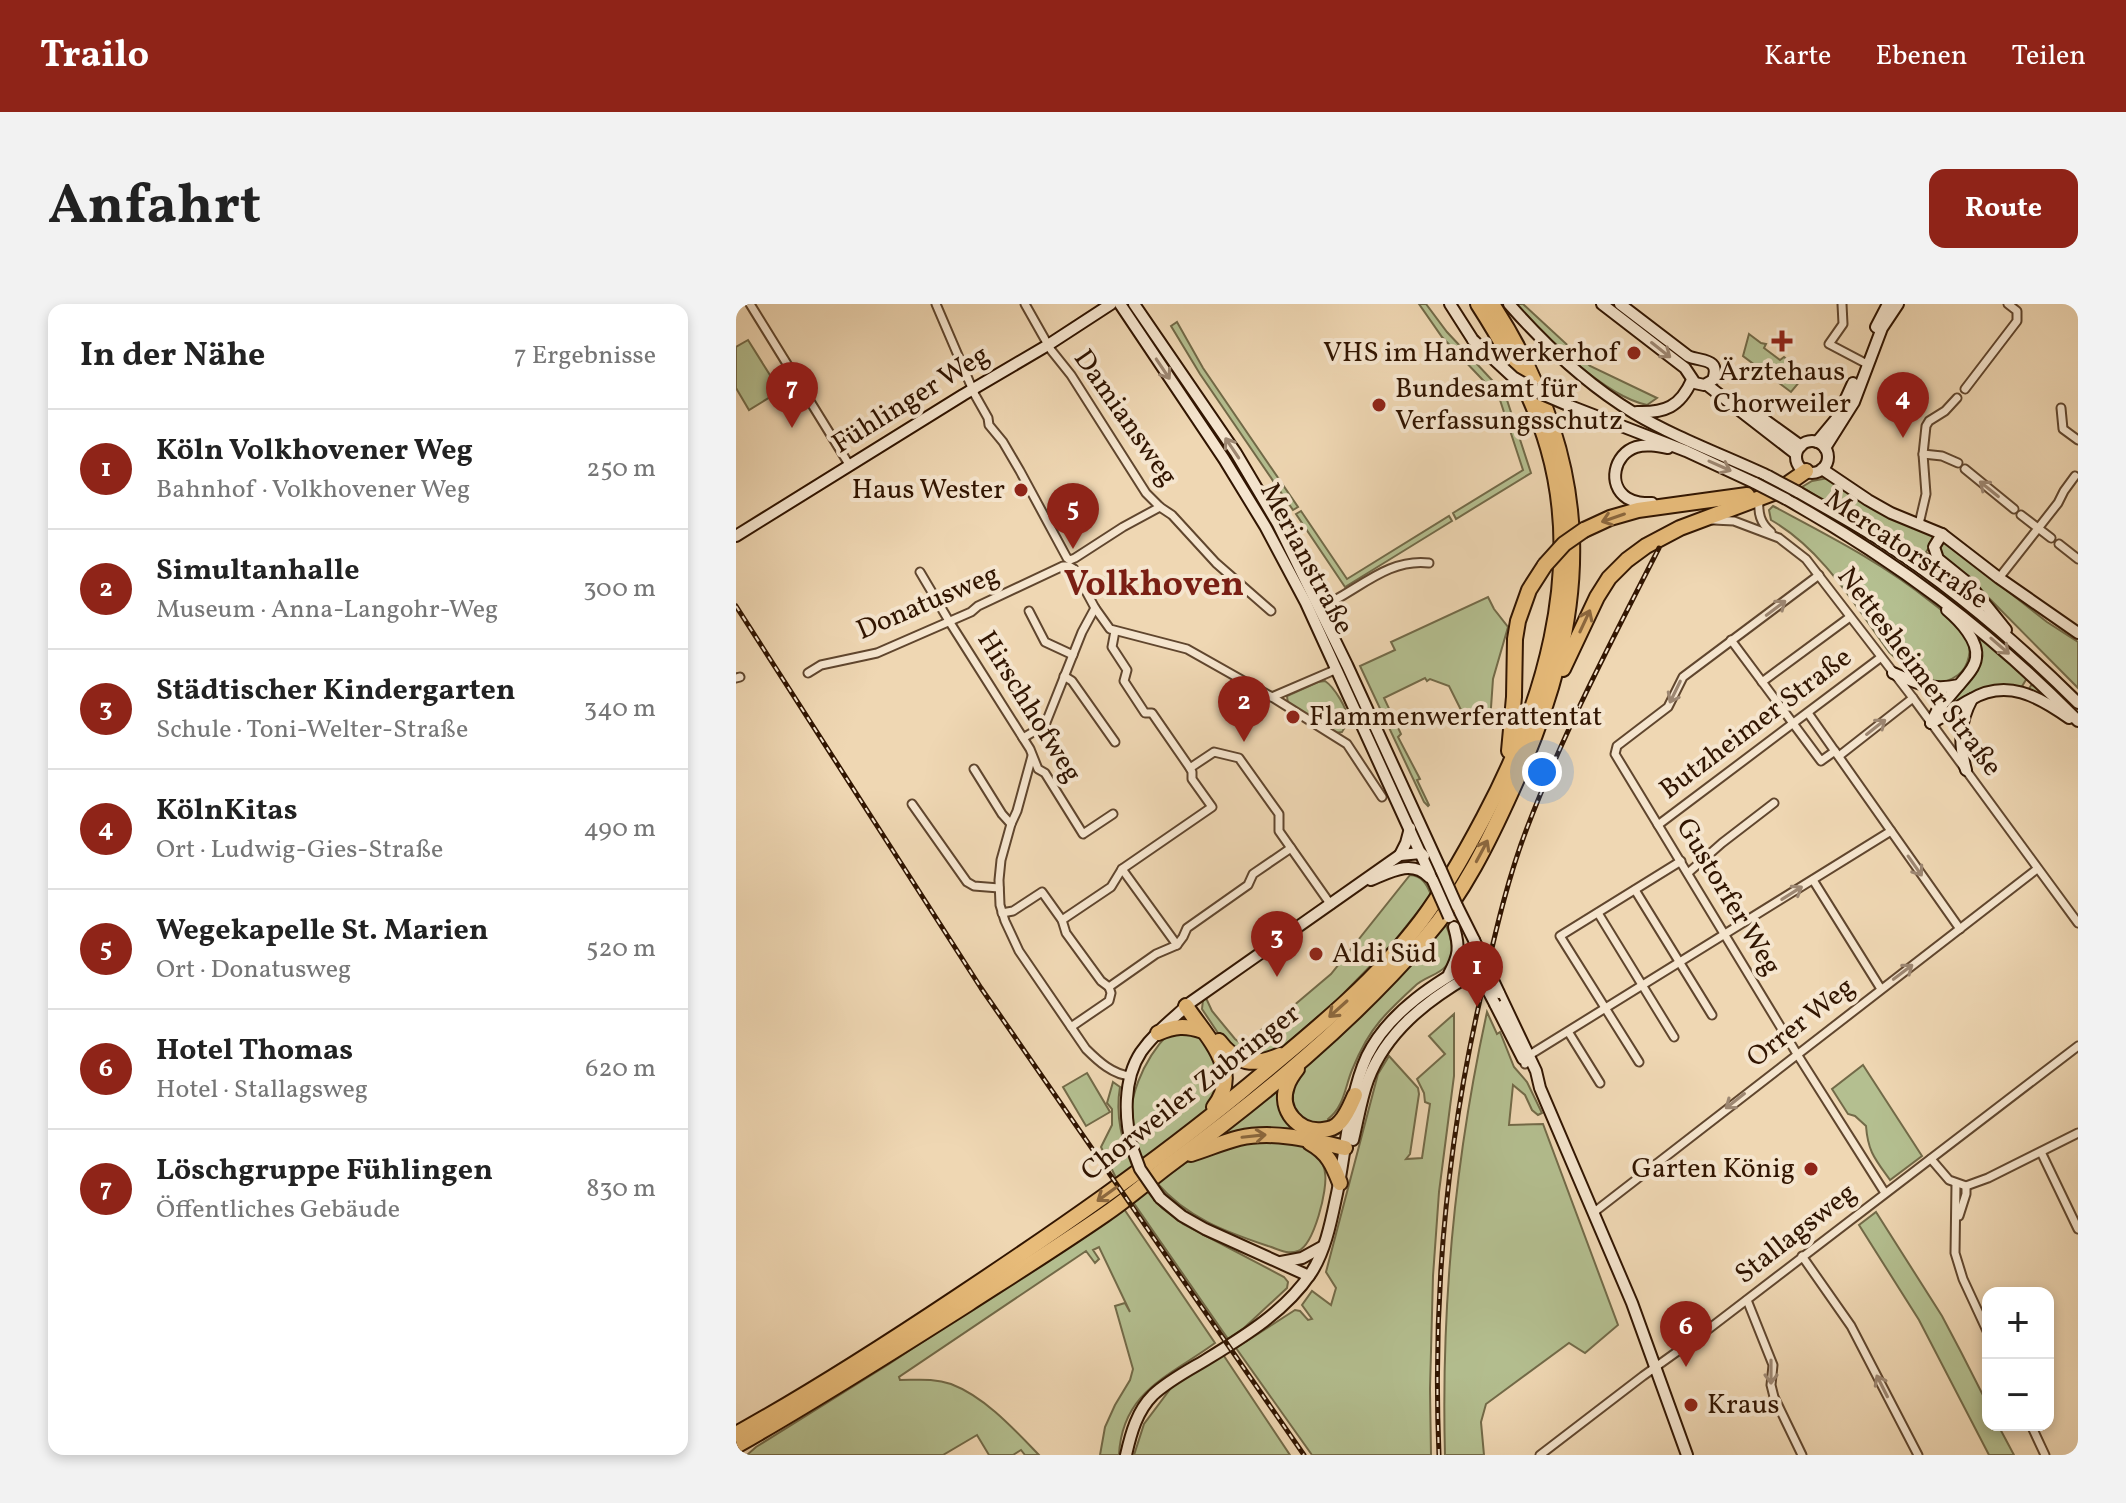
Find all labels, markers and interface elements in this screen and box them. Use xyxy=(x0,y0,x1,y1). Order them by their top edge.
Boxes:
text: Trailo xyxy=(40,30,149,83)
text: Karte xyxy=(1764,37,1831,76)
text: Ebenen xyxy=(1875,37,1968,76)
text: Teilen xyxy=(2012,37,2086,76)
text: Anfahrt xyxy=(48,169,261,247)
button: Route xyxy=(1929,169,2078,248)
marker: Ärztehaus Chorweiler xyxy=(1771,330,1793,352)
text: In der Nähe xyxy=(80,333,265,380)
place label: VHS im Handwerkerhof xyxy=(1323,334,1620,373)
street label: Fühlinger Weg xyxy=(825,336,997,464)
text: 7 Ergebnisse xyxy=(514,338,656,374)
one-way arrow xyxy=(1650,341,1671,359)
street label: Damiansweg xyxy=(1064,342,1186,494)
marker: VHS im Handwerkerhof xyxy=(1625,344,1643,362)
place label: Ärztehaus Chorweiler xyxy=(1713,353,1851,424)
one-way arrow xyxy=(1155,357,1171,379)
pin: 7 xyxy=(766,362,818,428)
place label: Bundesamt für Verfassungsschutz xyxy=(1395,370,1623,441)
pin: 4 xyxy=(1877,372,1929,438)
marker: Bundesamt für Verfassungsschutz xyxy=(1370,396,1388,414)
text: Köln Volkhovener Weg xyxy=(156,430,473,472)
one-way arrow xyxy=(1224,437,1240,460)
text: 1 xyxy=(101,451,111,487)
text: 250 m xyxy=(586,451,656,487)
one-way arrow xyxy=(1708,460,1732,475)
place label: Haus Wester xyxy=(852,471,1005,510)
text: Bahnhof · Volkhovener Weg xyxy=(156,472,470,508)
street label: Merianstraße xyxy=(1250,476,1362,642)
one-way arrow xyxy=(1980,480,2000,498)
marker: Haus Wester xyxy=(1012,481,1030,499)
street label: Mercatorstraße xyxy=(1816,481,1996,619)
pin: 5 xyxy=(1047,483,1099,549)
one-way arrow xyxy=(1601,512,1626,527)
text: Simultanhalle xyxy=(156,550,359,592)
street label: Donatusweg xyxy=(851,555,1005,651)
street label: Nettesheimer Straße xyxy=(1827,559,2011,785)
district label: Volkhoven xyxy=(1064,561,1244,611)
text: 2 xyxy=(99,571,113,607)
text: 300 m xyxy=(583,571,656,607)
text: Museum · Anna-Langohr-Weg xyxy=(156,592,498,628)
one-way arrow xyxy=(1764,600,1786,617)
one-way arrow xyxy=(1578,609,1593,633)
street label: Hirschhofweg xyxy=(967,624,1091,790)
one-way arrow xyxy=(1989,637,2010,655)
street label: Butzheimer Straße xyxy=(1652,639,1860,809)
text: Städtischer Kindergarten xyxy=(156,670,516,712)
pin: 2 xyxy=(1218,676,1270,742)
one-way arrow xyxy=(1667,680,1682,704)
text: 3 xyxy=(99,691,113,727)
text: 340 m xyxy=(584,691,656,727)
place label: Flammenwerferattentat xyxy=(1309,698,1602,737)
marker: Flammenwerferattentat xyxy=(1284,708,1302,726)
text: Schule · Toni-Welter-Straße xyxy=(156,712,468,748)
one-way arrow xyxy=(1865,718,1886,736)
your location xyxy=(1522,752,1562,792)
text: KölnKitas xyxy=(156,790,298,832)
text: 4 xyxy=(98,811,114,847)
text: 490 m xyxy=(583,811,656,847)
street label: Gustorfer Weg xyxy=(1666,811,1790,983)
text: Ort · Ludwig-Gies-Straße xyxy=(156,832,443,868)
one-way arrow xyxy=(1474,840,1490,864)
one-way arrow xyxy=(1907,854,1923,876)
one-way arrow xyxy=(1780,885,1803,901)
text: Wegekapelle St. Marien xyxy=(156,910,489,952)
pin: 3 xyxy=(1251,911,1303,977)
text: 5 xyxy=(100,931,112,967)
text: 520 m xyxy=(586,931,656,967)
place label: Aldi Süd xyxy=(1332,935,1437,974)
pin: 1 xyxy=(1451,941,1503,1007)
marker: Aldi Süd xyxy=(1307,945,1325,963)
text: Ort · Donatusweg xyxy=(156,952,351,988)
one-way arrow xyxy=(1892,964,1913,981)
street label: Orrer Weg xyxy=(1739,969,1863,1077)
street label: Chorweiler Zubringer xyxy=(1073,995,1309,1191)
one-way arrow xyxy=(1328,999,1348,1017)
text: Hotel Thomas xyxy=(156,1030,353,1072)
text: 6 xyxy=(99,1051,113,1087)
text: 620 m xyxy=(585,1051,656,1087)
text: Hotel · Stallagsweg xyxy=(156,1072,368,1108)
one-way arrow xyxy=(1725,1093,1746,1110)
one-way arrow xyxy=(1240,1129,1267,1144)
text: Löschgruppe Fühlingen xyxy=(156,1150,493,1192)
place label: Garten König xyxy=(1632,1150,1795,1189)
marker: Garten König xyxy=(1802,1160,1820,1178)
text: 7 xyxy=(100,1171,112,1207)
text: 830 m xyxy=(586,1171,656,1207)
street label: Stallagsweg xyxy=(1727,1174,1865,1294)
one-way arrow xyxy=(1097,1186,1119,1202)
text: Öffentliches Gebäude xyxy=(156,1192,400,1228)
map controls xyxy=(1982,1287,2054,1431)
button: + xyxy=(1982,1287,2054,1359)
pin: 6 xyxy=(1660,1301,1712,1367)
one-way arrow xyxy=(1763,1359,1779,1385)
button: − xyxy=(1982,1359,2054,1431)
one-way arrow xyxy=(1874,1374,1890,1398)
place label: Kraus xyxy=(1707,1386,1779,1425)
marker: Kraus xyxy=(1682,1396,1700,1414)

